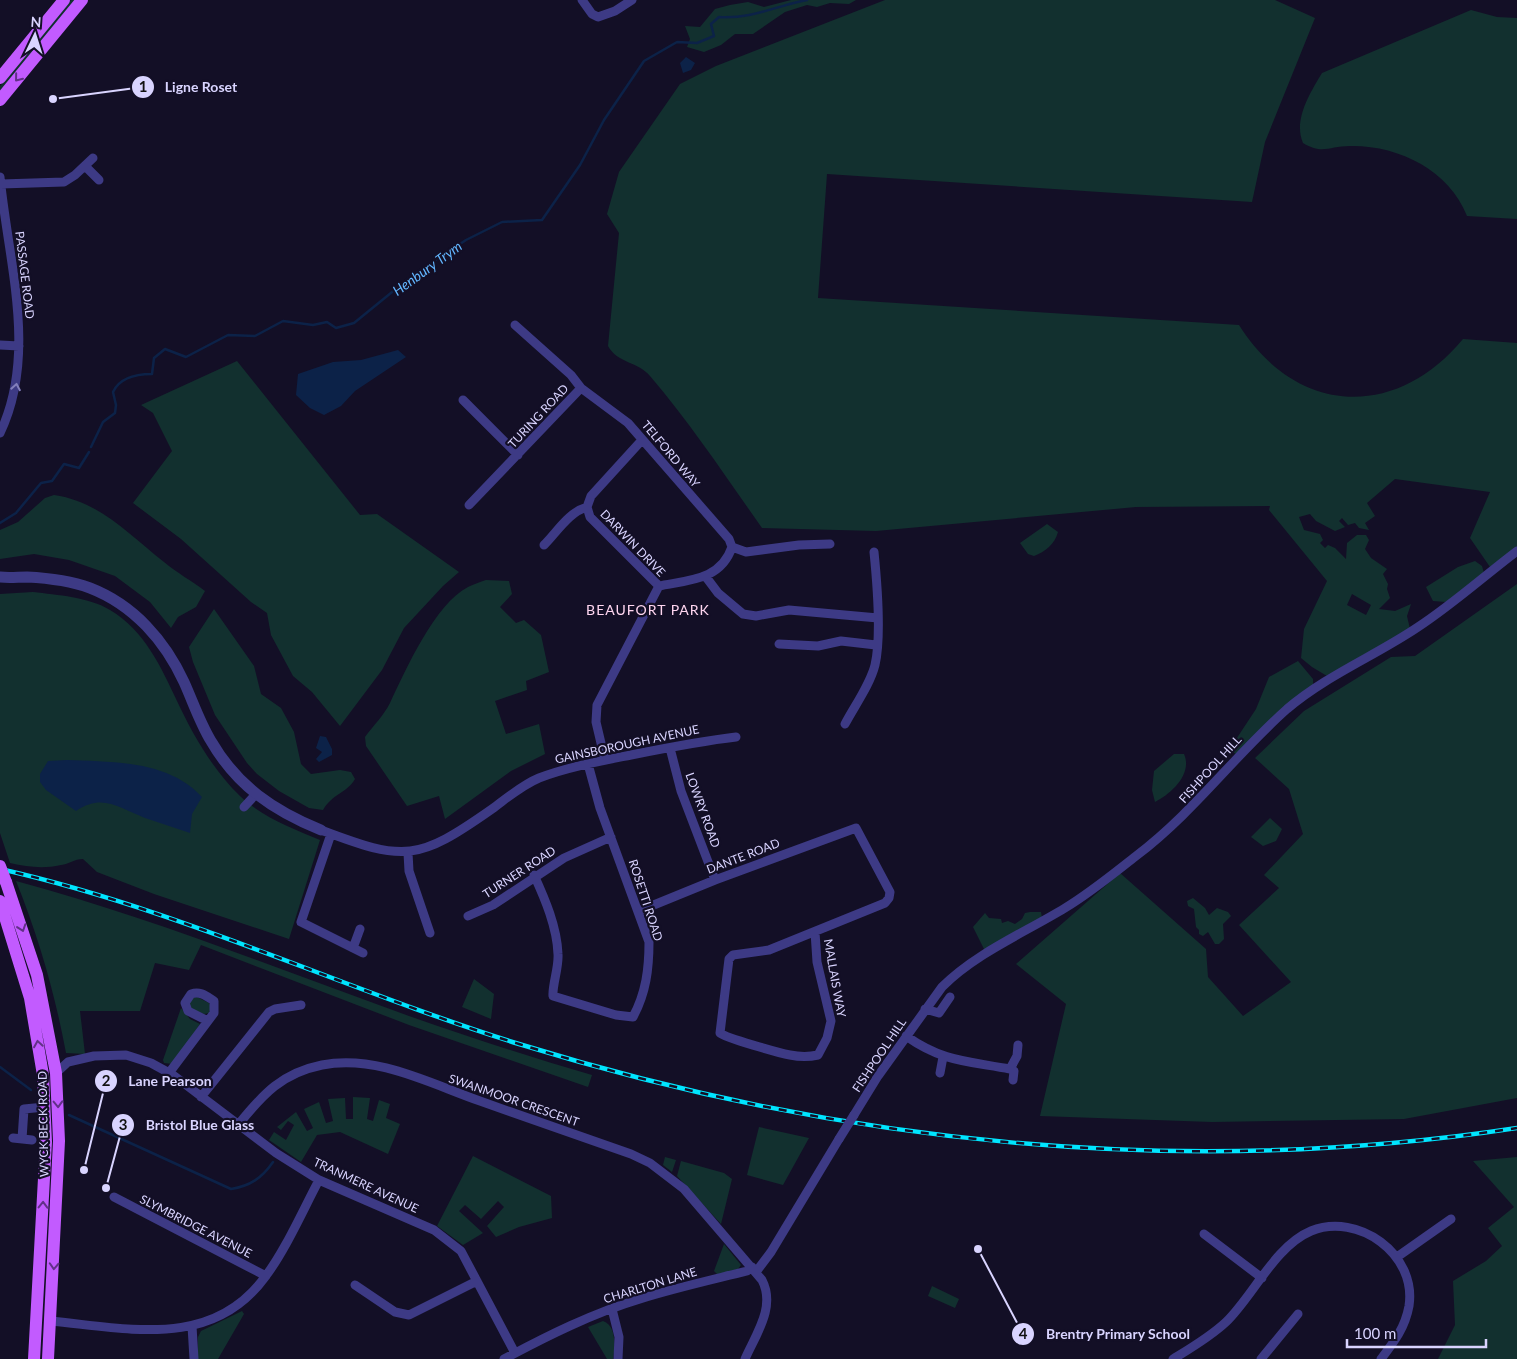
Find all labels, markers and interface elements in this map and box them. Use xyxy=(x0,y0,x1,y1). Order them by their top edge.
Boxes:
north arrow xyxy=(10,10,60,60)
text: N xyxy=(30,13,42,30)
one-way arrow xyxy=(15,72,24,81)
callout: Ligne Roset xyxy=(130,73,248,102)
text: 1 xyxy=(139,77,147,95)
text: Ligne Roset xyxy=(165,78,238,95)
street label: PASSAGE ROAD xyxy=(12,230,38,320)
water label: Henbury Trym xyxy=(389,237,465,299)
street label: TURING ROAD xyxy=(505,381,571,451)
one-way arrow xyxy=(10,383,20,392)
street label: TELFORD WAY xyxy=(639,417,704,491)
street label: DARWIN DRIVE xyxy=(597,506,669,580)
district label: BEAUFORT PARK xyxy=(586,601,710,618)
street label: GAINSBOROUGH AVENUE xyxy=(553,721,701,767)
street label: FISHPOOL HILL xyxy=(1176,732,1244,806)
street label: LOWRY ROAD xyxy=(682,770,724,850)
street label: DANTE ROAD xyxy=(704,835,782,877)
street label: TURNER ROAD xyxy=(480,843,558,901)
street label: ROSETTI ROAD xyxy=(626,857,666,943)
one-way arrow xyxy=(16,923,26,932)
street label: MALLAIS WAY xyxy=(821,938,849,1019)
street label: FISHPOOL HILL xyxy=(849,1015,909,1095)
one-way arrow xyxy=(34,1039,44,1048)
callout: Lane Pearson xyxy=(93,1066,221,1095)
street label: WYCK BECK ROAD xyxy=(35,1071,51,1177)
text: 2 xyxy=(102,1071,111,1089)
street label: SWANMOOR CRESCENT xyxy=(447,1071,581,1129)
text: Lane Pearson xyxy=(128,1072,212,1089)
one-way arrow xyxy=(52,1100,63,1108)
callout: Bristol Blue Glass xyxy=(110,1110,264,1139)
text: 3 xyxy=(119,1115,127,1133)
text: Bristol Blue Glass xyxy=(146,1116,254,1133)
street label: TRANMERE AVENUE xyxy=(311,1154,421,1216)
street label: SLYMBRIDGE AVENUE xyxy=(137,1191,255,1261)
one-way arrow xyxy=(37,1201,48,1209)
one-way arrow xyxy=(48,1262,59,1270)
street label: CHARLTON LANE xyxy=(602,1264,699,1306)
scale bar xyxy=(1347,1316,1486,1348)
callout: Brentry Primary School xyxy=(1011,1320,1200,1349)
text: 4 xyxy=(1019,1324,1028,1342)
text: 100 m xyxy=(1354,1324,1396,1342)
text: Brentry Primary School xyxy=(1046,1325,1190,1342)

